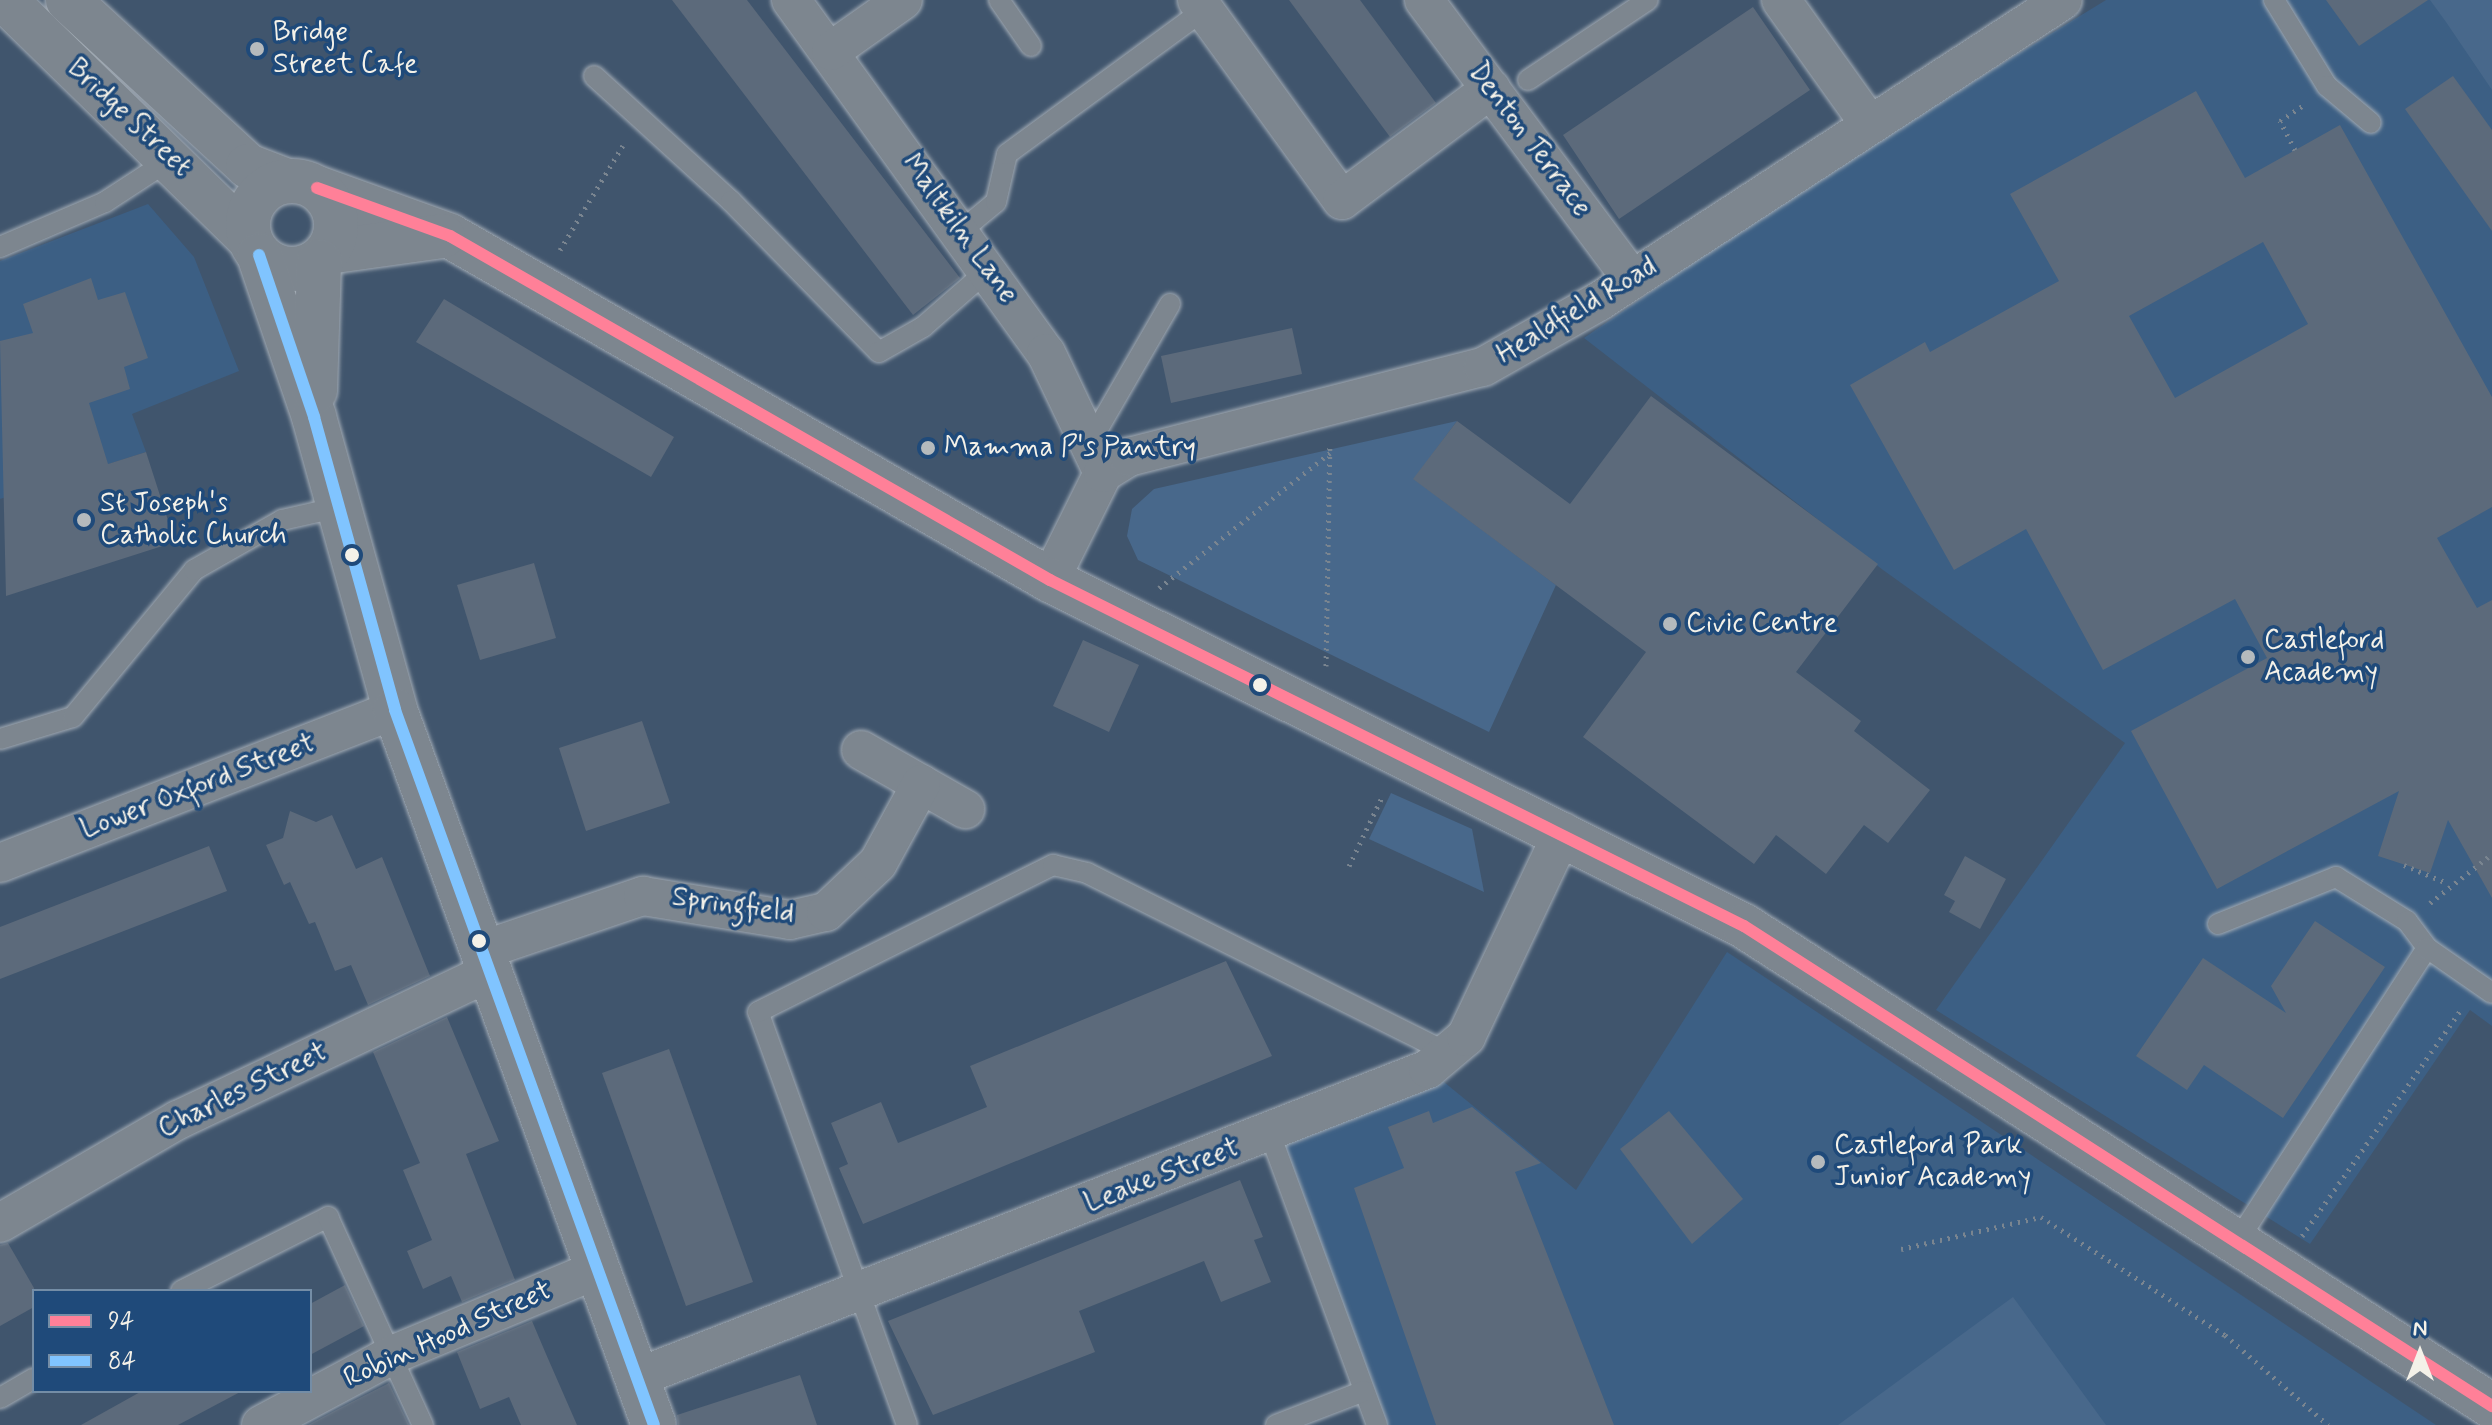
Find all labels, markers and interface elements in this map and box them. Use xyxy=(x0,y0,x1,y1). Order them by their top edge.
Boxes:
place label: Bridge Street Cafe xyxy=(273,16,420,82)
marker: Bridge Street Cafe xyxy=(248,40,266,58)
street label: Bridge Street xyxy=(58,50,200,186)
street label: Denton Terrace xyxy=(1462,58,1596,222)
street label: Maltkiln Lane xyxy=(894,148,1024,310)
street label: Healdfield Road xyxy=(1492,251,1662,371)
place label: Mamma P's Pantry xyxy=(944,431,1188,465)
marker: Mamma P's Pantry xyxy=(919,439,937,457)
place label: St Joseph's Catholic Church xyxy=(100,487,294,553)
marker: St Joseph's Catholic Church xyxy=(75,511,93,529)
unlabelled marker xyxy=(344,547,360,563)
place label: Civic Centre xyxy=(1686,607,1838,641)
marker: Civic Centre xyxy=(1661,615,1679,633)
place label: Castleford Academy xyxy=(2264,624,2384,690)
marker: Castleford Academy xyxy=(2239,648,2257,666)
unlabelled marker xyxy=(1252,677,1268,693)
street label: Lower Oxford Street xyxy=(76,727,320,847)
street label: Springfield xyxy=(670,881,796,931)
unlabelled marker xyxy=(471,933,487,949)
street label: Charles Street xyxy=(154,1036,332,1146)
place label: Castleford Park Junior Academy xyxy=(1834,1129,2031,1195)
street label: Leake Street xyxy=(1081,1131,1243,1221)
marker: Castleford Park Junior Academy xyxy=(1809,1153,1827,1171)
street label: Robin Hood Street xyxy=(339,1274,557,1396)
legend xyxy=(32,1289,312,1393)
text: 94 xyxy=(108,1306,134,1337)
north arrow xyxy=(2380,1313,2460,1393)
text: N xyxy=(2413,1315,2427,1343)
text: 84 xyxy=(108,1346,136,1377)

